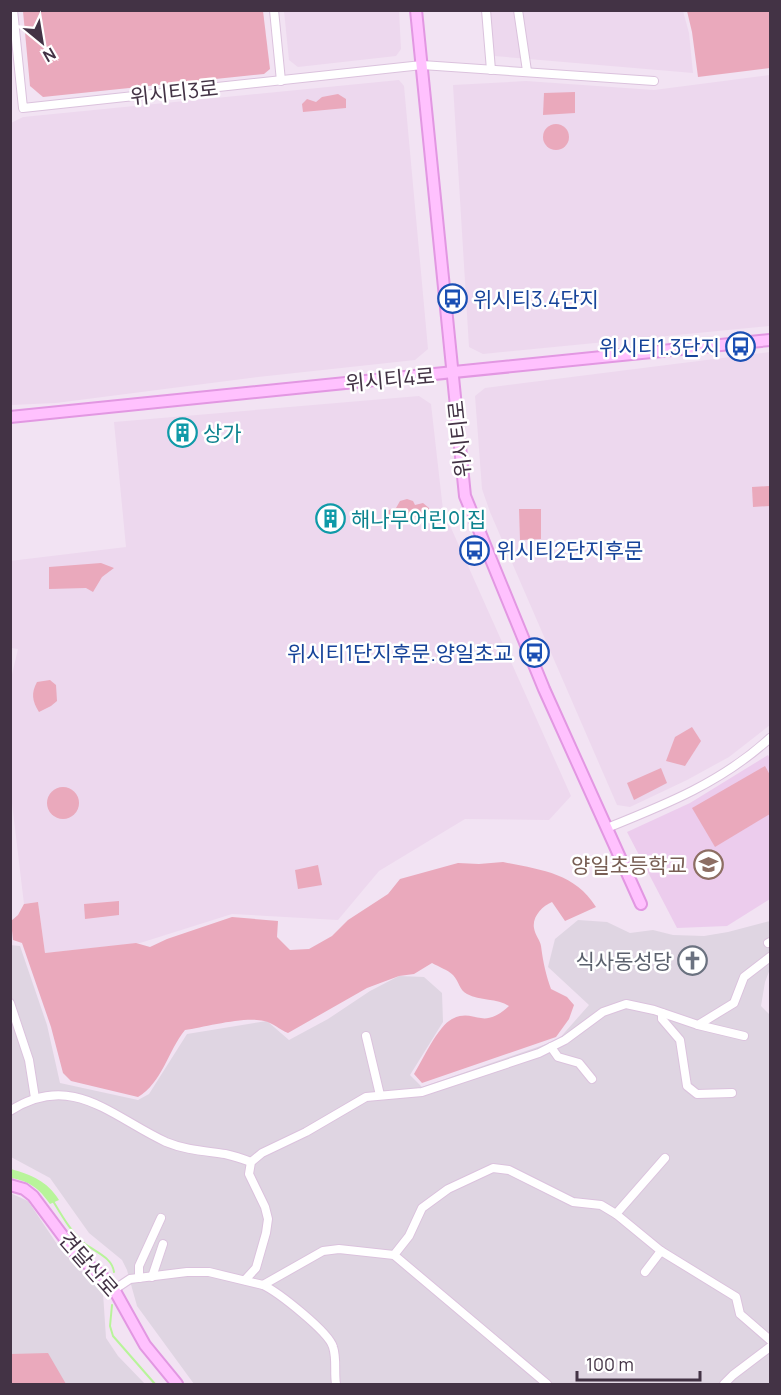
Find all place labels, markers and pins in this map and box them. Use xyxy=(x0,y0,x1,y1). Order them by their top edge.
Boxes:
bus stop icon: 위시티3.4단지 xyxy=(436,283,468,315)
place label: 위시티3.4단지 xyxy=(473,285,599,313)
bus stop icon: 위시티1.3단지 xyxy=(725,331,757,363)
place label: 위시티1.3단지 xyxy=(599,333,720,361)
building icon: 상가 xyxy=(166,417,198,449)
place label: 상가 xyxy=(203,419,242,447)
building icon: 해나무어린이집 xyxy=(314,503,346,535)
place label: 해나무어린이집 xyxy=(351,505,486,533)
bus stop icon: 위시티2단지후문 xyxy=(459,534,491,566)
place label: 위시티2단지후문 xyxy=(496,536,643,564)
bus stop icon: 위시티1단지후문.양일초교 xyxy=(518,637,550,669)
place label: 위시티1단지후문.양일초교 xyxy=(287,639,513,667)
school or university icon: 양일초등학교 xyxy=(692,849,724,881)
place label: 양일초등학교 xyxy=(571,851,687,879)
church icon: 식사동성당 xyxy=(677,945,709,977)
place label: 식사동성당 xyxy=(575,947,672,975)

